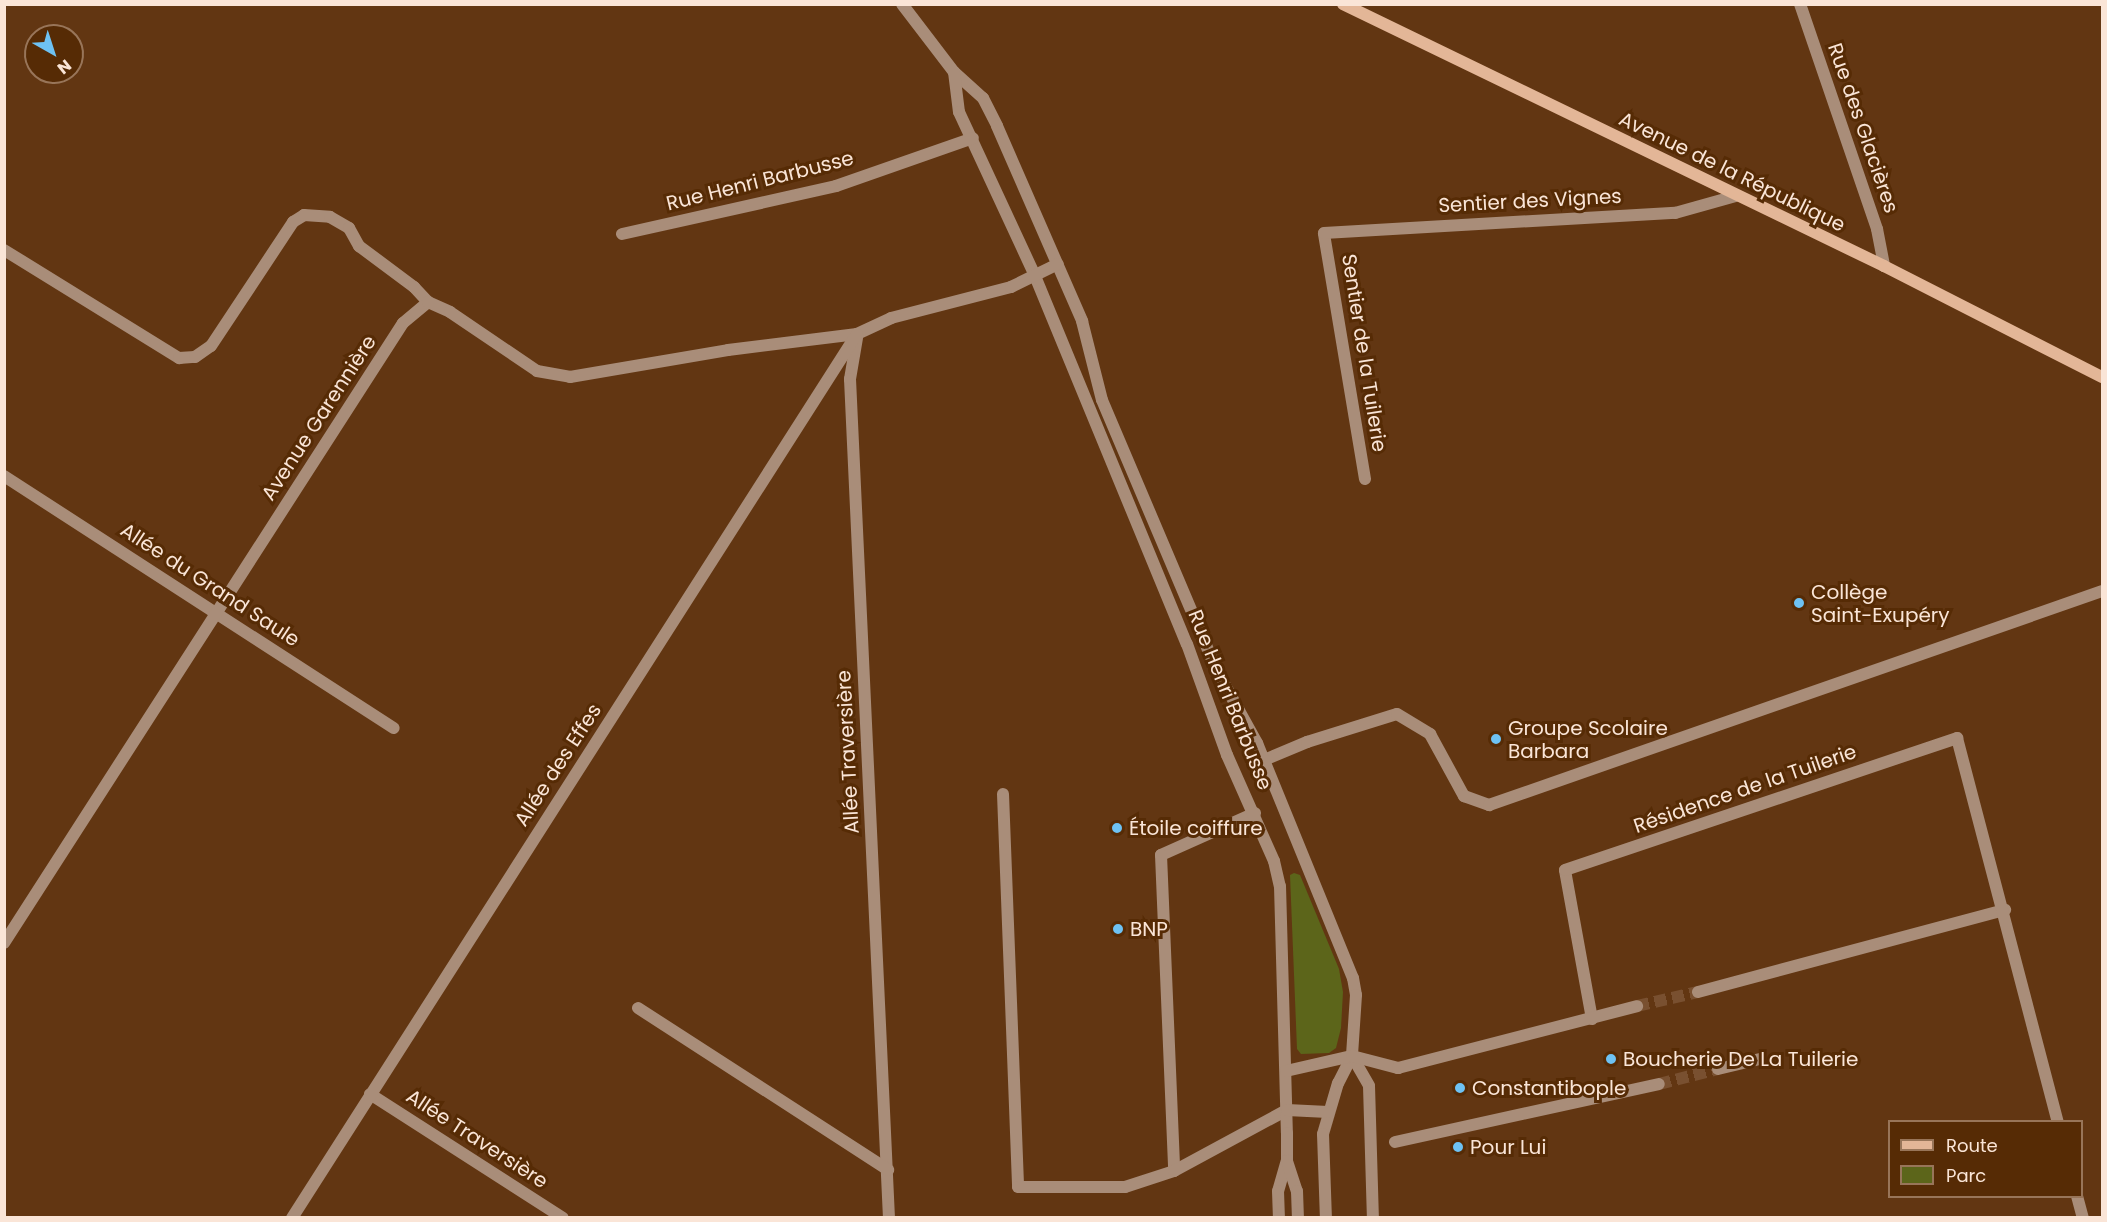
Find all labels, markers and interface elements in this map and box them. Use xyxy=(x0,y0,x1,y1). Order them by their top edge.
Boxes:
north arrow xyxy=(24,24,84,84)
street label: Rue des Glacières xyxy=(1823,40,1903,216)
text: N xyxy=(52,54,76,80)
street label: Avenue de la République xyxy=(1615,107,1849,237)
street label: Rue Henri Barbusse xyxy=(664,146,856,216)
street label: Sentier des Vignes xyxy=(1438,184,1622,218)
street label: Sentier de la Tuilerie xyxy=(1337,252,1391,454)
street label: Avenue Garennière xyxy=(257,331,381,505)
street label: Allée du Grand Saule xyxy=(116,518,304,652)
place label: Collège Saint-Exupéry xyxy=(1811,580,1950,627)
marker: Collège Saint-Exupéry xyxy=(1792,596,1806,610)
street label: Rue Henri Barbusse xyxy=(1183,606,1277,794)
street label: Allée Traversière xyxy=(832,670,864,834)
street label: Allée des Effes xyxy=(509,699,607,831)
place label: Groupe Scolaire Barbara xyxy=(1508,716,1668,763)
marker: Groupe Scolaire Barbara xyxy=(1489,732,1503,746)
street label: Résidence de la Tuilerie xyxy=(1630,740,1860,838)
place label: Étoile coiffure xyxy=(1129,816,1263,840)
marker: Étoile coiffure xyxy=(1110,821,1124,835)
place label: BNP xyxy=(1130,917,1168,941)
marker: BNP xyxy=(1111,922,1125,936)
place label: Boucherie De La Tuilerie xyxy=(1623,1047,1858,1071)
marker: Boucherie De La Tuilerie xyxy=(1604,1052,1618,1066)
place label: Constantibople xyxy=(1472,1076,1626,1100)
marker: Constantibople xyxy=(1453,1081,1467,1095)
street label: Allée Traversière xyxy=(402,1084,552,1194)
legend xyxy=(1888,1120,2083,1198)
text: Route xyxy=(1946,1133,1998,1158)
place label: Pour Lui xyxy=(1470,1135,1546,1159)
marker: Pour Lui xyxy=(1451,1140,1465,1154)
text: Parc xyxy=(1946,1163,1986,1188)

